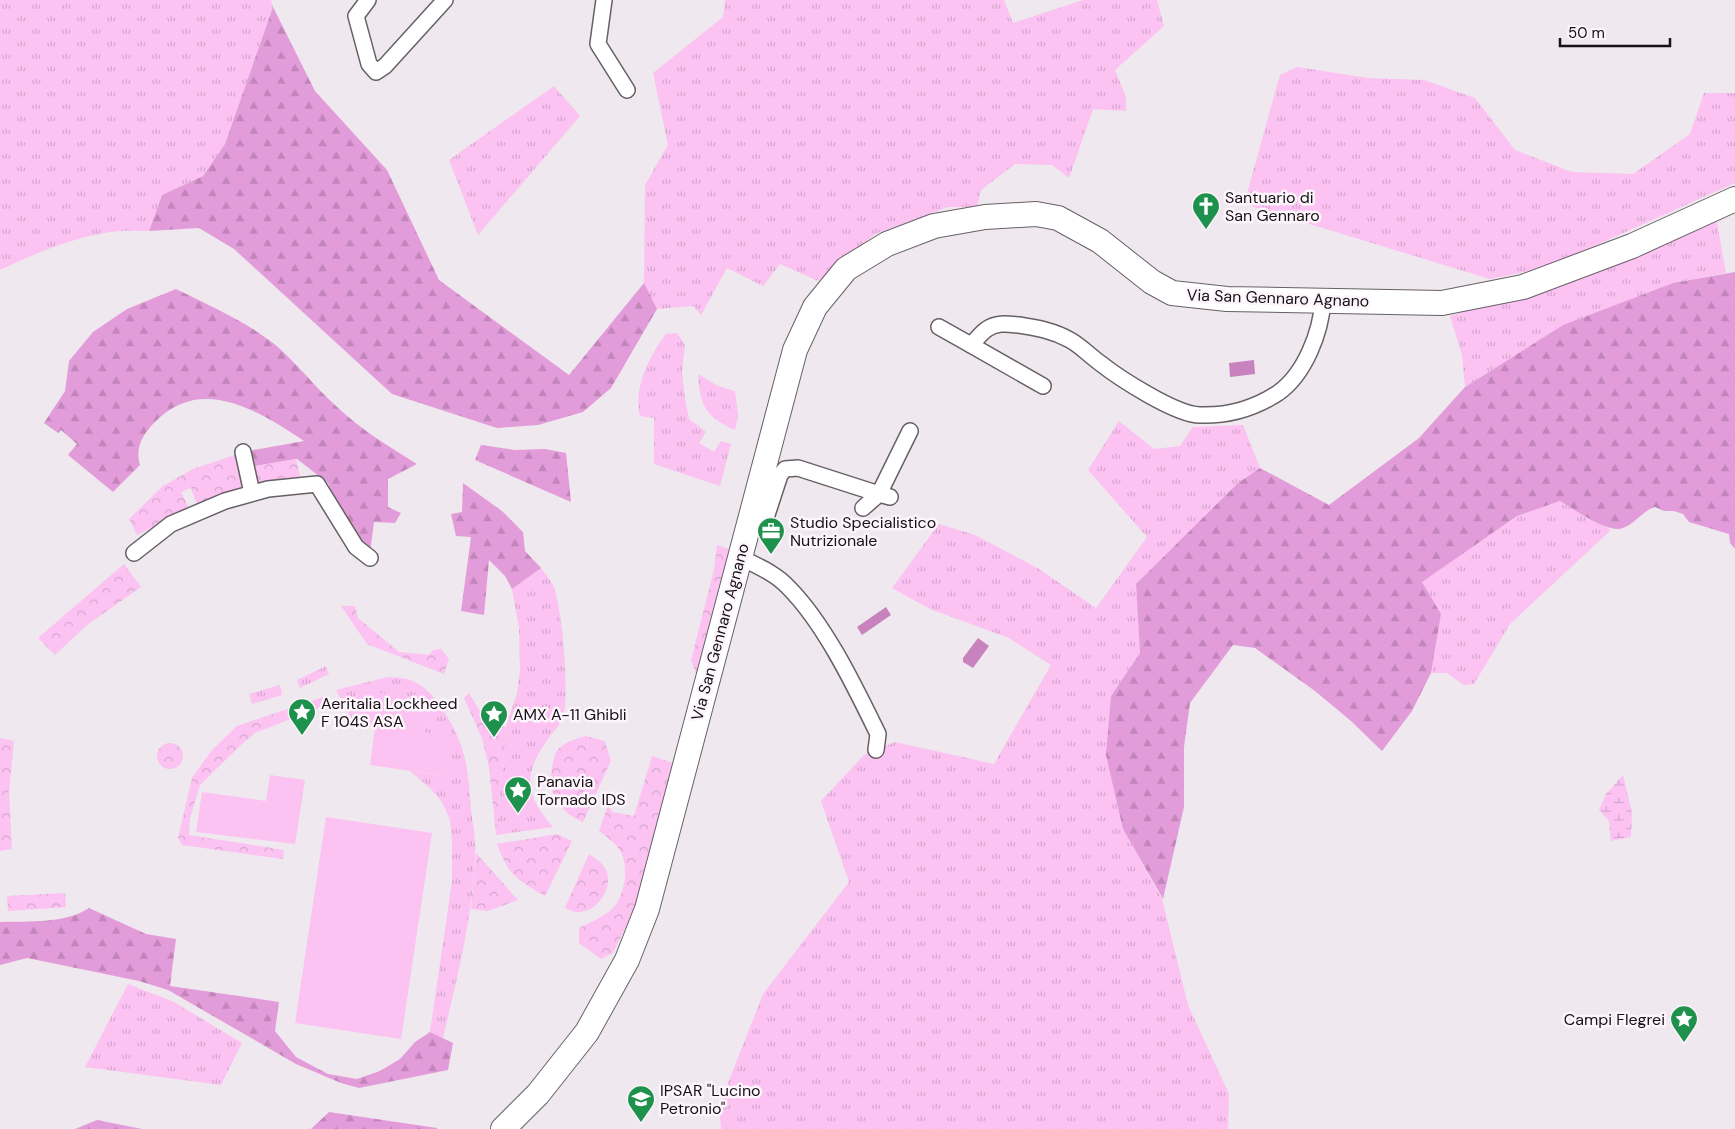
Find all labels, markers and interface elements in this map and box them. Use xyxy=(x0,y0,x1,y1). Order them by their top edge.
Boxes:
scale bar xyxy=(1560,15,1670,47)
text: 50 m xyxy=(1568,23,1605,43)
place label: Santuario di San Gennaro xyxy=(1225,187,1320,226)
church icon: Santuario di San Gennaro xyxy=(1191,191,1221,230)
street label: Via San Gennaro Agnano xyxy=(1186,284,1370,312)
place label: Studio Specialistico Nutrizionale xyxy=(790,512,936,551)
office icon: Studio Specialistico Nutrizionale xyxy=(756,516,786,555)
street label: Via San Gennaro Agnano xyxy=(686,541,754,723)
place label: Aeritalia Lockheed F 104S ASA xyxy=(321,693,458,732)
place icon: Aeritalia Lockheed F 104S ASA xyxy=(287,697,317,736)
place icon: AMX A-11 Ghibli xyxy=(479,699,509,738)
place label: AMX A-11 Ghibli xyxy=(513,704,627,725)
place label: Panavia Tornado IDS xyxy=(537,771,626,810)
place icon: Panavia Tornado IDS xyxy=(503,775,533,814)
place icon: Campi Flegrei xyxy=(1669,1004,1699,1043)
place label: Campi Flegrei xyxy=(1564,1009,1665,1030)
place label: IPSAR "Lucino Petronio" xyxy=(660,1080,761,1119)
school or university icon: IPSAR "Lucino Petronio" xyxy=(626,1084,656,1123)

